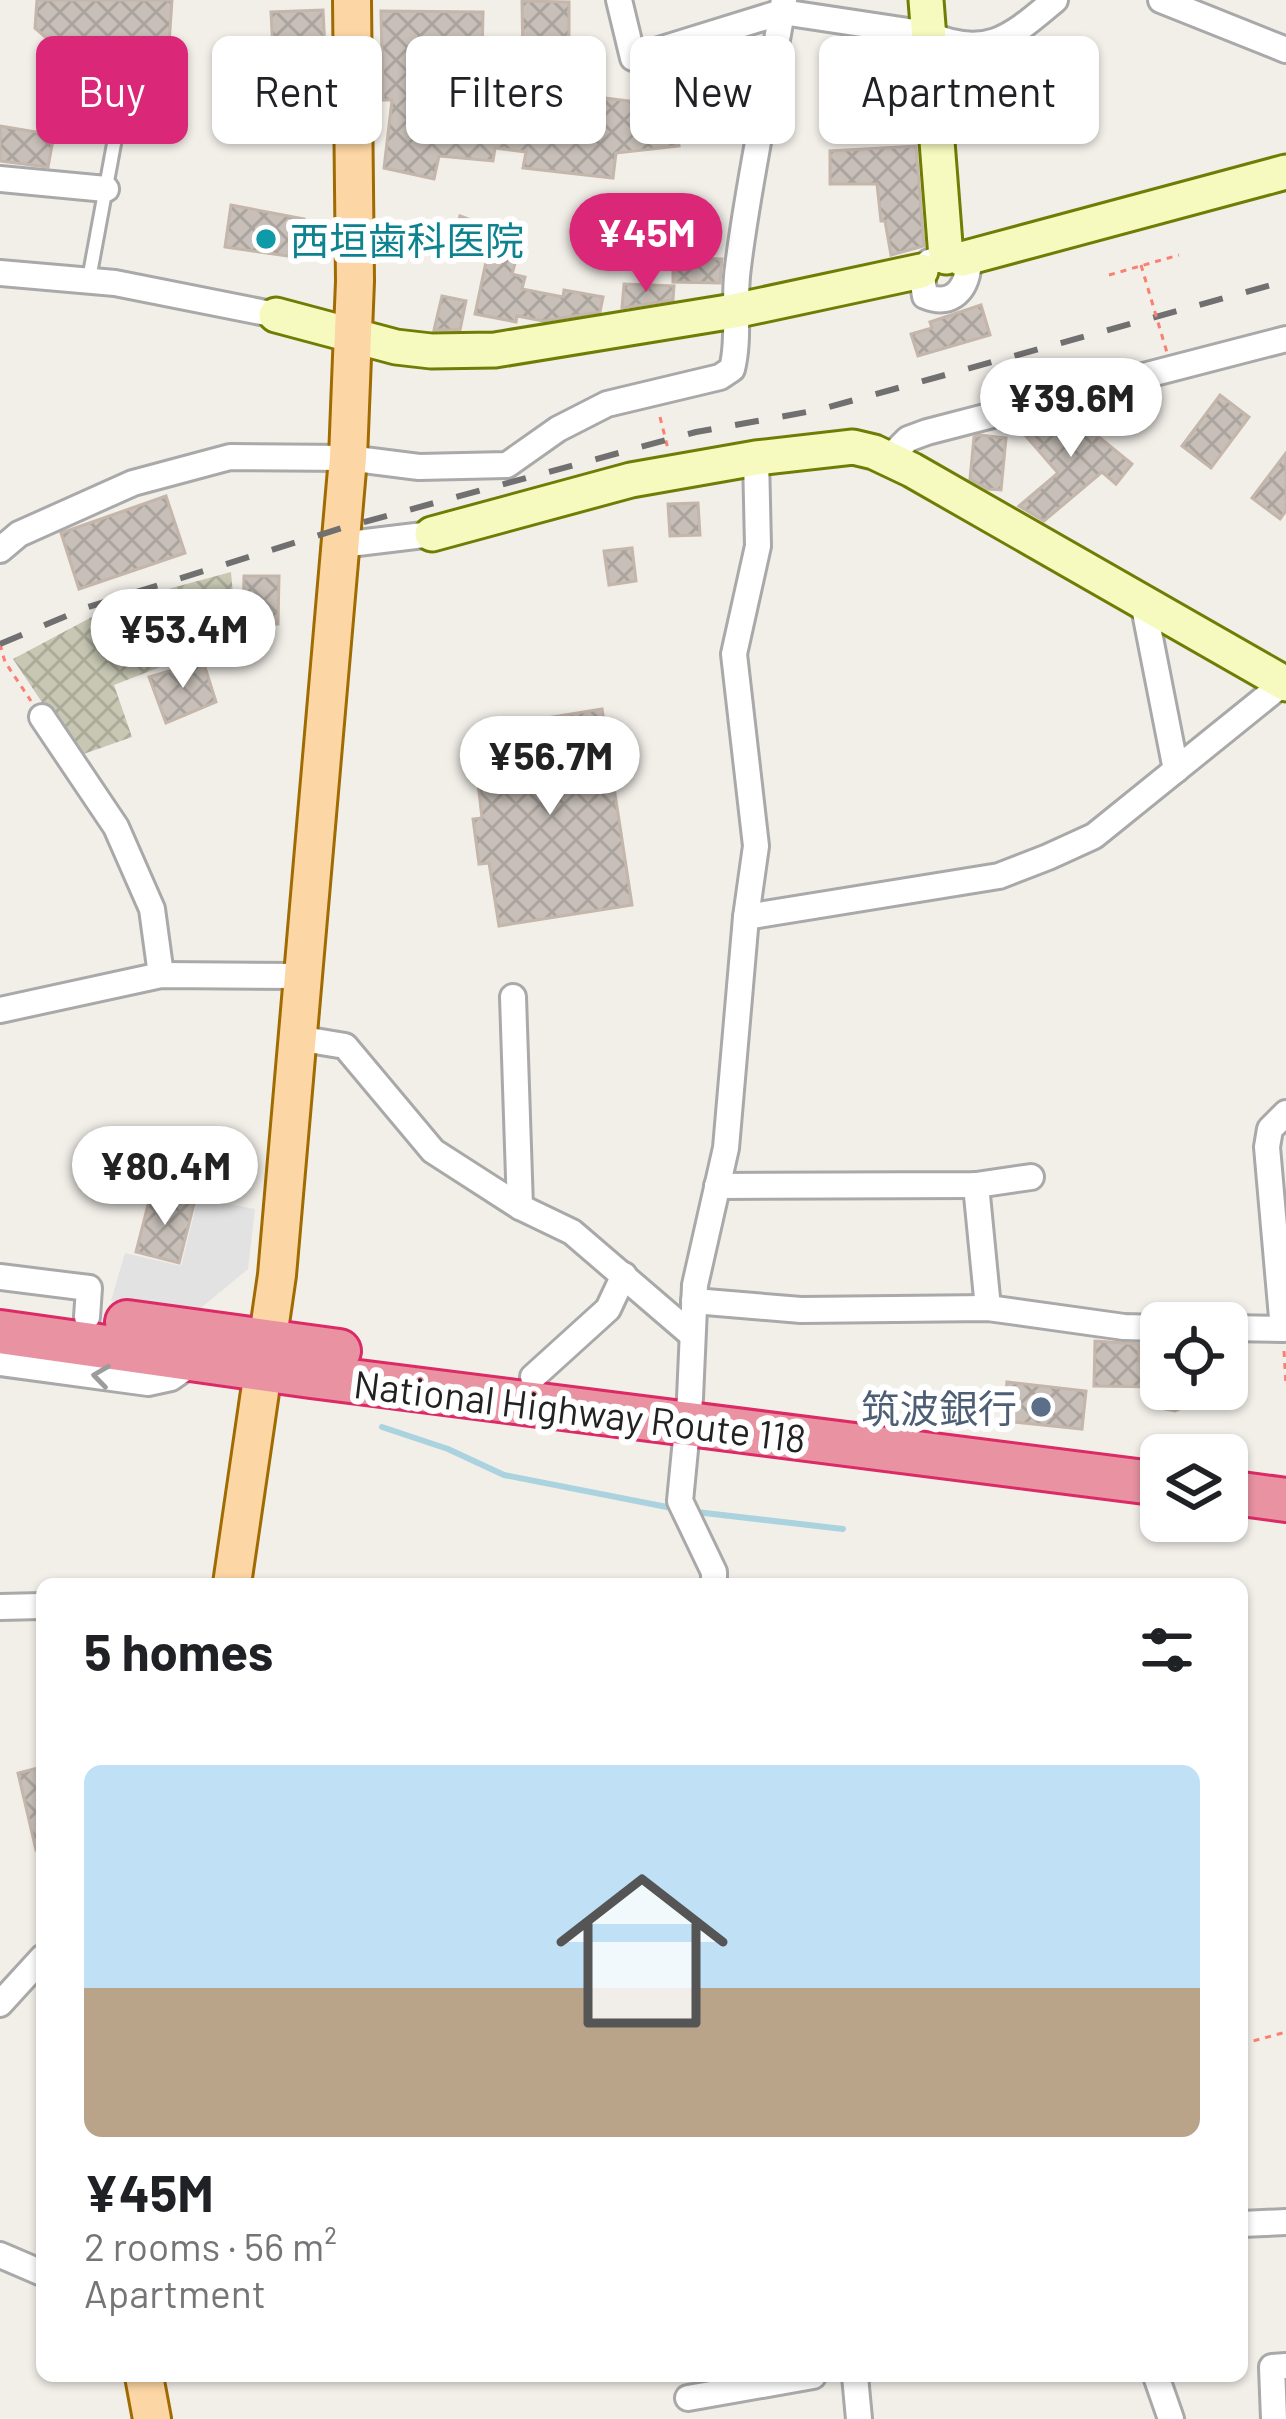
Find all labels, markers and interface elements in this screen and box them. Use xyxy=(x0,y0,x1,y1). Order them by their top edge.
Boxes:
chip: Buy xyxy=(36,36,188,144)
chip: Rent xyxy=(212,36,382,144)
chip: Filters xyxy=(406,36,606,144)
chip: New xyxy=(630,36,795,144)
chip: Apartment xyxy=(819,36,1099,144)
pin: ¥45M xyxy=(575,193,717,295)
text: ¥45M xyxy=(596,208,696,255)
place label: 西垣歯科医院 xyxy=(290,216,524,263)
marker: 西垣歯科医院 xyxy=(253,226,279,252)
pin: ¥39.6M xyxy=(973,358,1169,460)
text: ¥39.6M xyxy=(1007,373,1135,420)
pin: ¥53.4M xyxy=(85,589,281,691)
text: ¥53.4M xyxy=(118,604,248,651)
pin: ¥56.7M xyxy=(452,716,648,818)
text: ¥56.7M xyxy=(487,731,613,778)
pin: ¥80.4M xyxy=(67,1126,263,1228)
text: ¥80.4M xyxy=(99,1141,231,1188)
map controls xyxy=(1140,1302,1248,1542)
button: locate xyxy=(1140,1302,1248,1410)
street label: National Highway Route 118 xyxy=(351,1359,809,1461)
one-way arrow xyxy=(91,1364,111,1390)
place label: 筑波銀行 xyxy=(861,1384,1017,1431)
marker: 筑波銀行 xyxy=(1028,1394,1054,1420)
button: layers xyxy=(1140,1434,1248,1542)
icon: filters xyxy=(1134,1617,1200,1683)
text: 5 homes xyxy=(84,1620,273,1681)
icon: home xyxy=(534,1843,750,2059)
text: ¥45M xyxy=(84,2161,214,2222)
text: 2 rooms · 56 m² xyxy=(84,2222,337,2269)
text: Apartment xyxy=(84,2269,266,2316)

